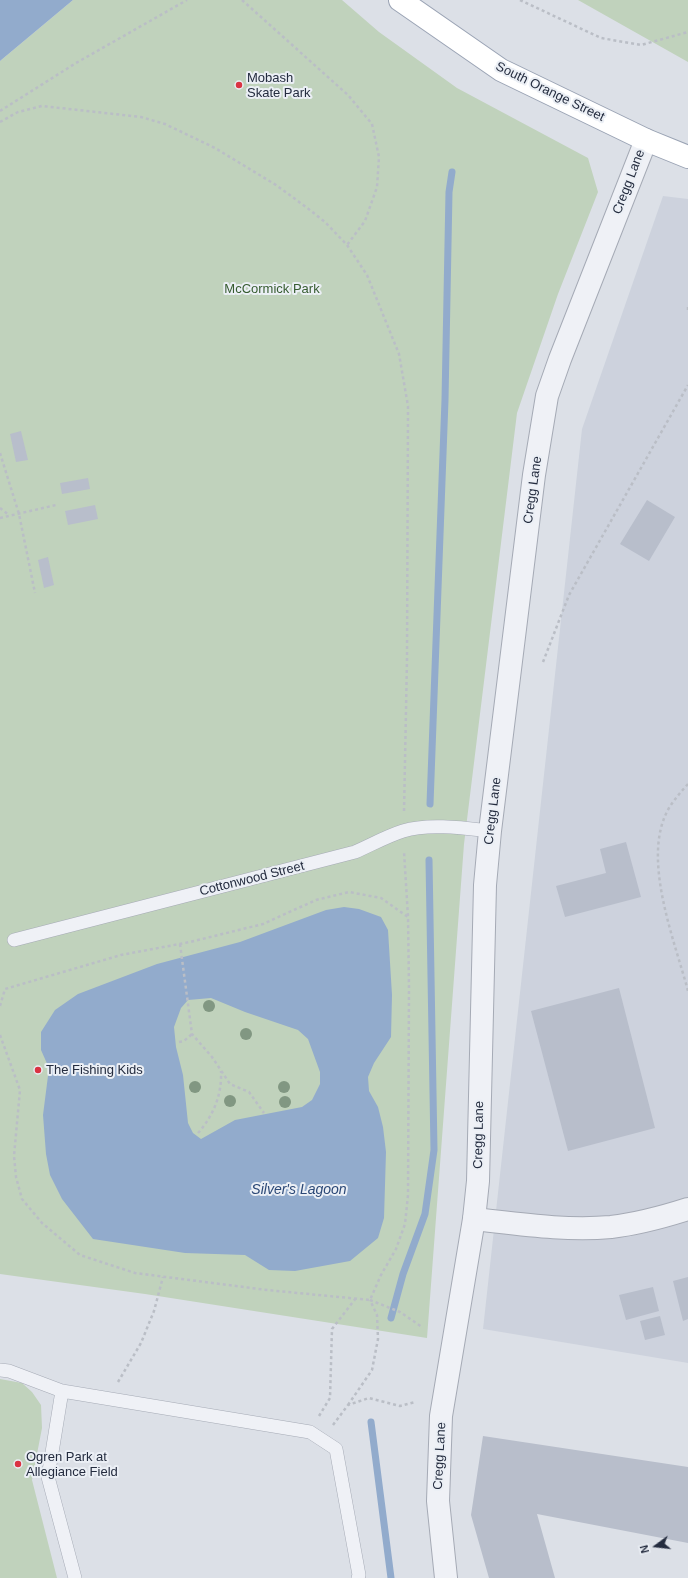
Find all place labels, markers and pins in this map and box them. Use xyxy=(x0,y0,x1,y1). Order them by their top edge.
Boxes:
place label: Mobash Skate Park xyxy=(247,70,311,101)
marker: Mobash Skate Park xyxy=(234,80,244,90)
place label: The Fishing Kids xyxy=(46,1062,143,1078)
marker: The Fishing Kids xyxy=(33,1065,43,1075)
place label: Ogren Park at Allegiance Field xyxy=(26,1449,118,1480)
marker: Ogren Park at Allegiance Field xyxy=(13,1459,23,1469)

